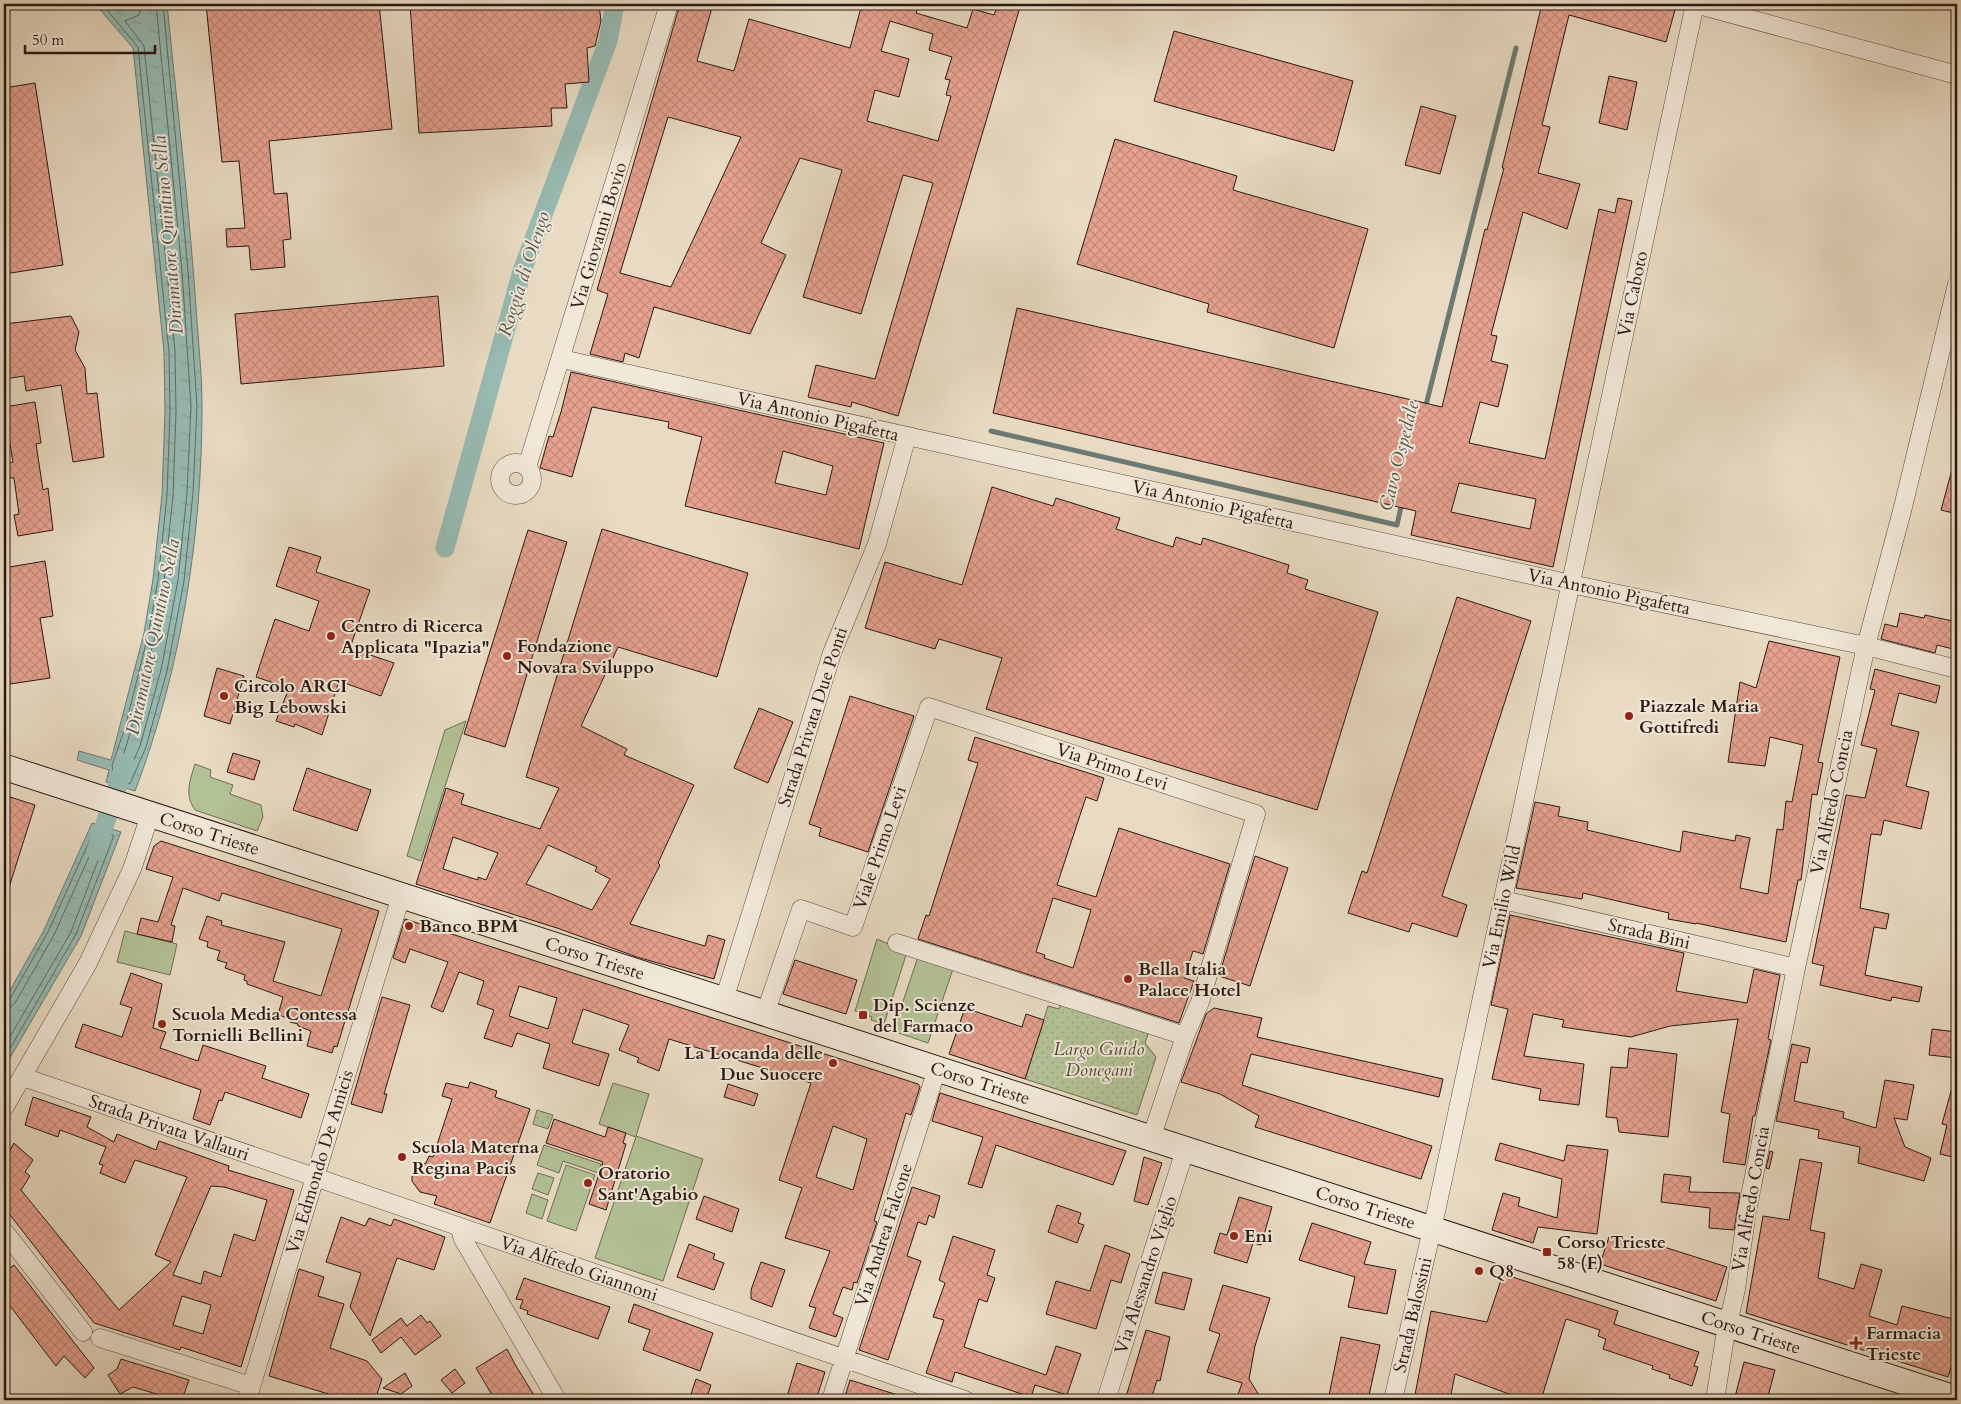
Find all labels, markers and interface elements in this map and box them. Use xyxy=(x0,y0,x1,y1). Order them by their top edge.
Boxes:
scale bar xyxy=(25,22,155,54)
text: 50 m xyxy=(32,30,64,50)
water label: Diramatore Quintino Sella xyxy=(146,134,190,336)
street label: Via Giovanni Bovio xyxy=(565,159,633,313)
water label: Roggia di Olengo xyxy=(492,208,556,340)
street label: Via Caboto xyxy=(1612,248,1654,339)
street label: Via Antonio Pigafetta xyxy=(735,386,902,448)
water label: Cavo Ospedale xyxy=(1373,398,1425,514)
street label: Via Antonio Pigafetta xyxy=(1130,474,1297,536)
water label: Diramatore Quintino Sella xyxy=(120,536,187,737)
street label: Via Antonio Pigafetta xyxy=(1525,563,1693,621)
place label: Centro di Ricerca Applicata "Ipazia" xyxy=(341,614,490,660)
street label: Strada Privata Due Ponti xyxy=(772,624,854,810)
marker: Centro di Ricerca Applicata "Ipazia" xyxy=(325,630,337,642)
place label: Fondazione Novara Sviluppo xyxy=(517,634,654,680)
marker: Fondazione Novara Sviluppo xyxy=(501,650,513,662)
place label: Circolo ARCI Big Lebowski xyxy=(234,674,347,720)
marker: Circolo ARCI Big Lebowski xyxy=(218,690,230,702)
place label: Piazzale Maria Gottifredi xyxy=(1639,694,1759,740)
marker: Piazzale Maria Gottifredi xyxy=(1623,710,1635,722)
street label: Via Alfredo Concia xyxy=(1804,727,1860,877)
street label: Via Primo Levi xyxy=(1053,737,1171,797)
street label: Viale Primo Levi xyxy=(847,783,913,913)
street label: Corso Trieste xyxy=(156,806,263,861)
street label: Via Emilio Wild xyxy=(1477,843,1527,971)
street label: Strada Bini xyxy=(1605,912,1693,956)
place label: Banco BPM xyxy=(419,914,519,939)
marker: Banco BPM xyxy=(403,920,415,932)
street label: Corso Trieste xyxy=(542,930,648,986)
place label: Bella Italia Palace Hotel xyxy=(1138,957,1241,1003)
marker: Bella Italia Palace Hotel xyxy=(1122,973,1134,985)
place label: Dip. Scienze del Farmaco xyxy=(873,993,976,1039)
place label: Scuola Media Contessa Tornielli Bellini xyxy=(172,1002,357,1048)
marker: Dip. Scienze del Farmaco xyxy=(857,1009,869,1021)
marker: Scuola Media Contessa Tornielli Bellini xyxy=(156,1018,168,1030)
park label: Largo Guido Donegani xyxy=(1054,1037,1144,1083)
place label: La Locanda delle Due Suocere xyxy=(684,1041,823,1087)
street label: Corso Trieste xyxy=(927,1055,1033,1111)
marker: La Locanda delle Due Suocere xyxy=(827,1057,839,1069)
street label: Via Edmondo De Amicis xyxy=(280,1067,360,1257)
street label: Strada Privata Vallauri xyxy=(85,1089,253,1167)
street label: Via Alfredo Concia xyxy=(1726,1124,1776,1274)
place label: Scuola Materna Regina Pacis xyxy=(412,1135,539,1181)
marker: Scuola Materna Regina Pacis xyxy=(396,1151,408,1163)
street label: Via Andrea Falcone xyxy=(849,1160,919,1310)
place label: Oratorio Sant'Agabio xyxy=(598,1161,698,1207)
marker: Oratorio Sant'Agabio xyxy=(582,1177,594,1189)
street label: Corso Trieste xyxy=(1312,1180,1419,1235)
street label: Via Alessandro Viglio xyxy=(1109,1192,1183,1357)
place label: Eni xyxy=(1244,1224,1273,1249)
street label: Via Alfredo Giannoni xyxy=(497,1230,661,1308)
marker: Eni xyxy=(1228,1230,1240,1242)
place label: Corso Trieste 58 (F) xyxy=(1557,1230,1666,1276)
marker: Corso Trieste 58 (F) xyxy=(1541,1246,1553,1258)
street label: Strada Balossini xyxy=(1388,1255,1438,1375)
place label: Q8 xyxy=(1489,1259,1514,1284)
marker: Q8 xyxy=(1473,1265,1485,1277)
street label: Corso Trieste xyxy=(1698,1304,1804,1360)
place label: Farmacia Trieste xyxy=(1866,1321,1941,1367)
marker: Farmacia Trieste xyxy=(1850,1337,1862,1349)

